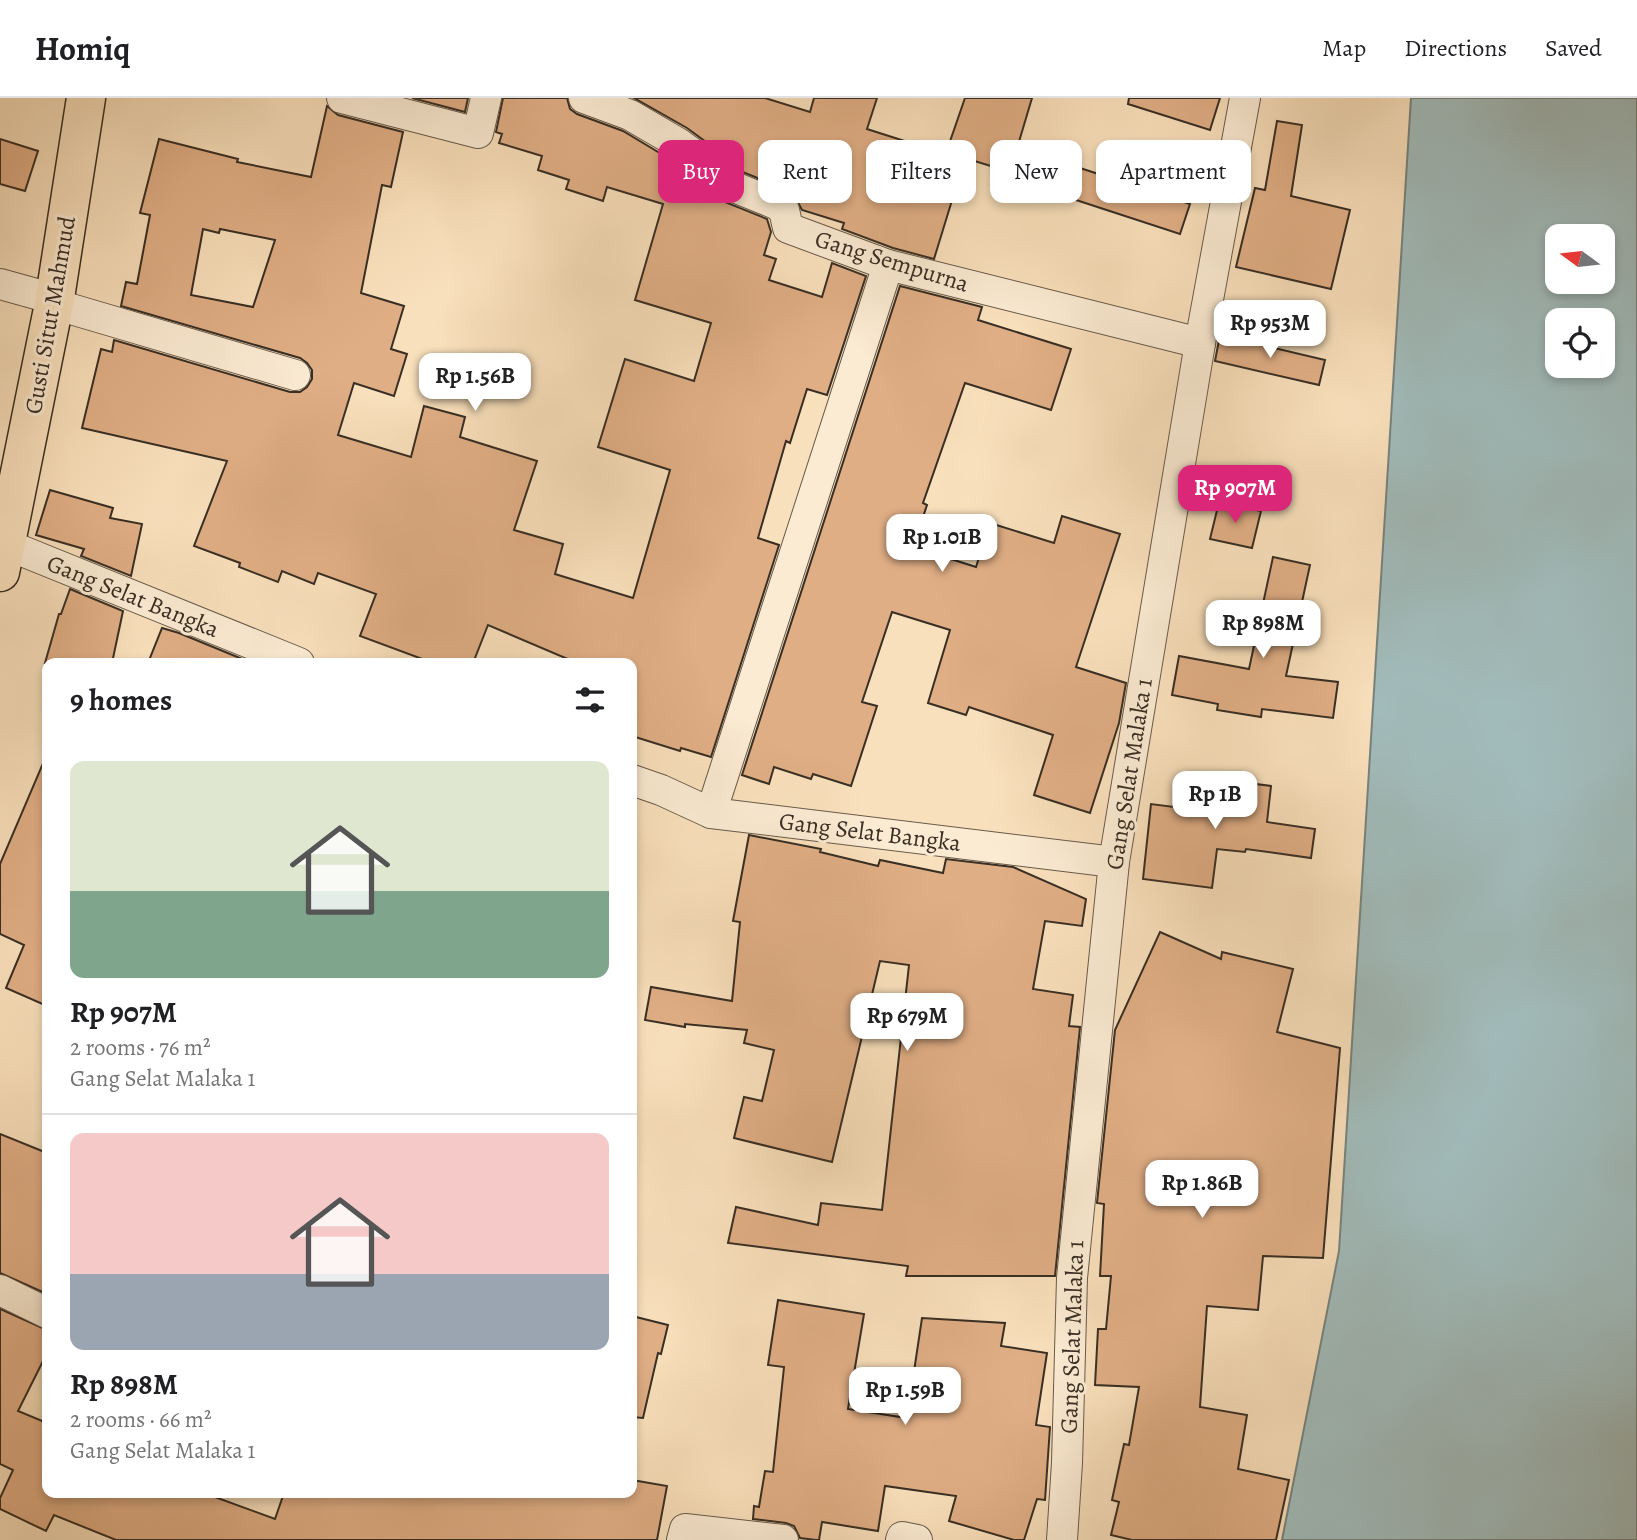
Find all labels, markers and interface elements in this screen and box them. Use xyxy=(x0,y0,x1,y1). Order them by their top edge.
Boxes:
text: Homiq xyxy=(35,26,130,71)
text: Map xyxy=(1322,32,1366,64)
text: Directions xyxy=(1404,32,1507,64)
text: Saved xyxy=(1545,32,1602,64)
chip: Buy xyxy=(658,140,744,203)
chip: Rent xyxy=(758,140,852,203)
chip: Filters xyxy=(866,140,976,203)
chip: New xyxy=(990,140,1082,203)
chip: Apartment xyxy=(1096,140,1251,203)
street label: Gusti Situt Mahmud xyxy=(17,213,83,416)
street label: Gang Sempurna xyxy=(811,222,973,300)
north arrow xyxy=(1545,224,1615,294)
map controls xyxy=(1545,224,1615,378)
pin: Rp 953M xyxy=(1205,300,1335,360)
text: Rp 953M xyxy=(1230,307,1310,338)
button: locate xyxy=(1545,308,1615,378)
pin: Rp 1.56B xyxy=(403,354,547,413)
text: Rp 1.56B xyxy=(435,360,515,391)
pin: Rp 907M xyxy=(1170,466,1300,525)
text: Rp 907M xyxy=(1194,472,1276,503)
pin: Rp 1.01B xyxy=(870,514,1014,574)
text: Rp 1.01B xyxy=(902,521,982,552)
street label: Gang Selat Bangka xyxy=(42,547,225,645)
pin: Rp 898M xyxy=(1198,601,1328,660)
text: Rp 898M xyxy=(1222,607,1304,638)
street label: Gang Selat Malaka 1 xyxy=(1098,676,1160,872)
text: 9 homes xyxy=(70,680,172,720)
icon: filters xyxy=(571,681,609,719)
pin: Rp 1B xyxy=(1166,772,1264,831)
text: Rp 1B xyxy=(1188,778,1242,809)
street label: Gang Selat Bangka xyxy=(777,805,964,859)
icon: home xyxy=(277,807,403,933)
text: Rp 907M xyxy=(70,992,177,1032)
pin: Rp 679M xyxy=(842,993,972,1053)
text: Rp 679M xyxy=(866,1000,948,1031)
text: 2 rooms · 76 m² xyxy=(70,1032,211,1063)
text: Gang Selat Malaka 1 xyxy=(70,1063,255,1094)
pin: Rp 1.86B xyxy=(1130,1160,1274,1220)
text: Rp 1.86B xyxy=(1161,1167,1243,1198)
icon: home xyxy=(277,1179,403,1305)
street label: Gang Selat Malaka 1 xyxy=(1053,1240,1091,1434)
text: Rp 898M xyxy=(70,1364,178,1404)
pin: Rp 1.59B xyxy=(833,1368,977,1427)
text: Rp 1.59B xyxy=(865,1374,945,1405)
text: 2 rooms · 66 m² xyxy=(70,1404,212,1435)
text: Gang Selat Malaka 1 xyxy=(70,1435,255,1466)

